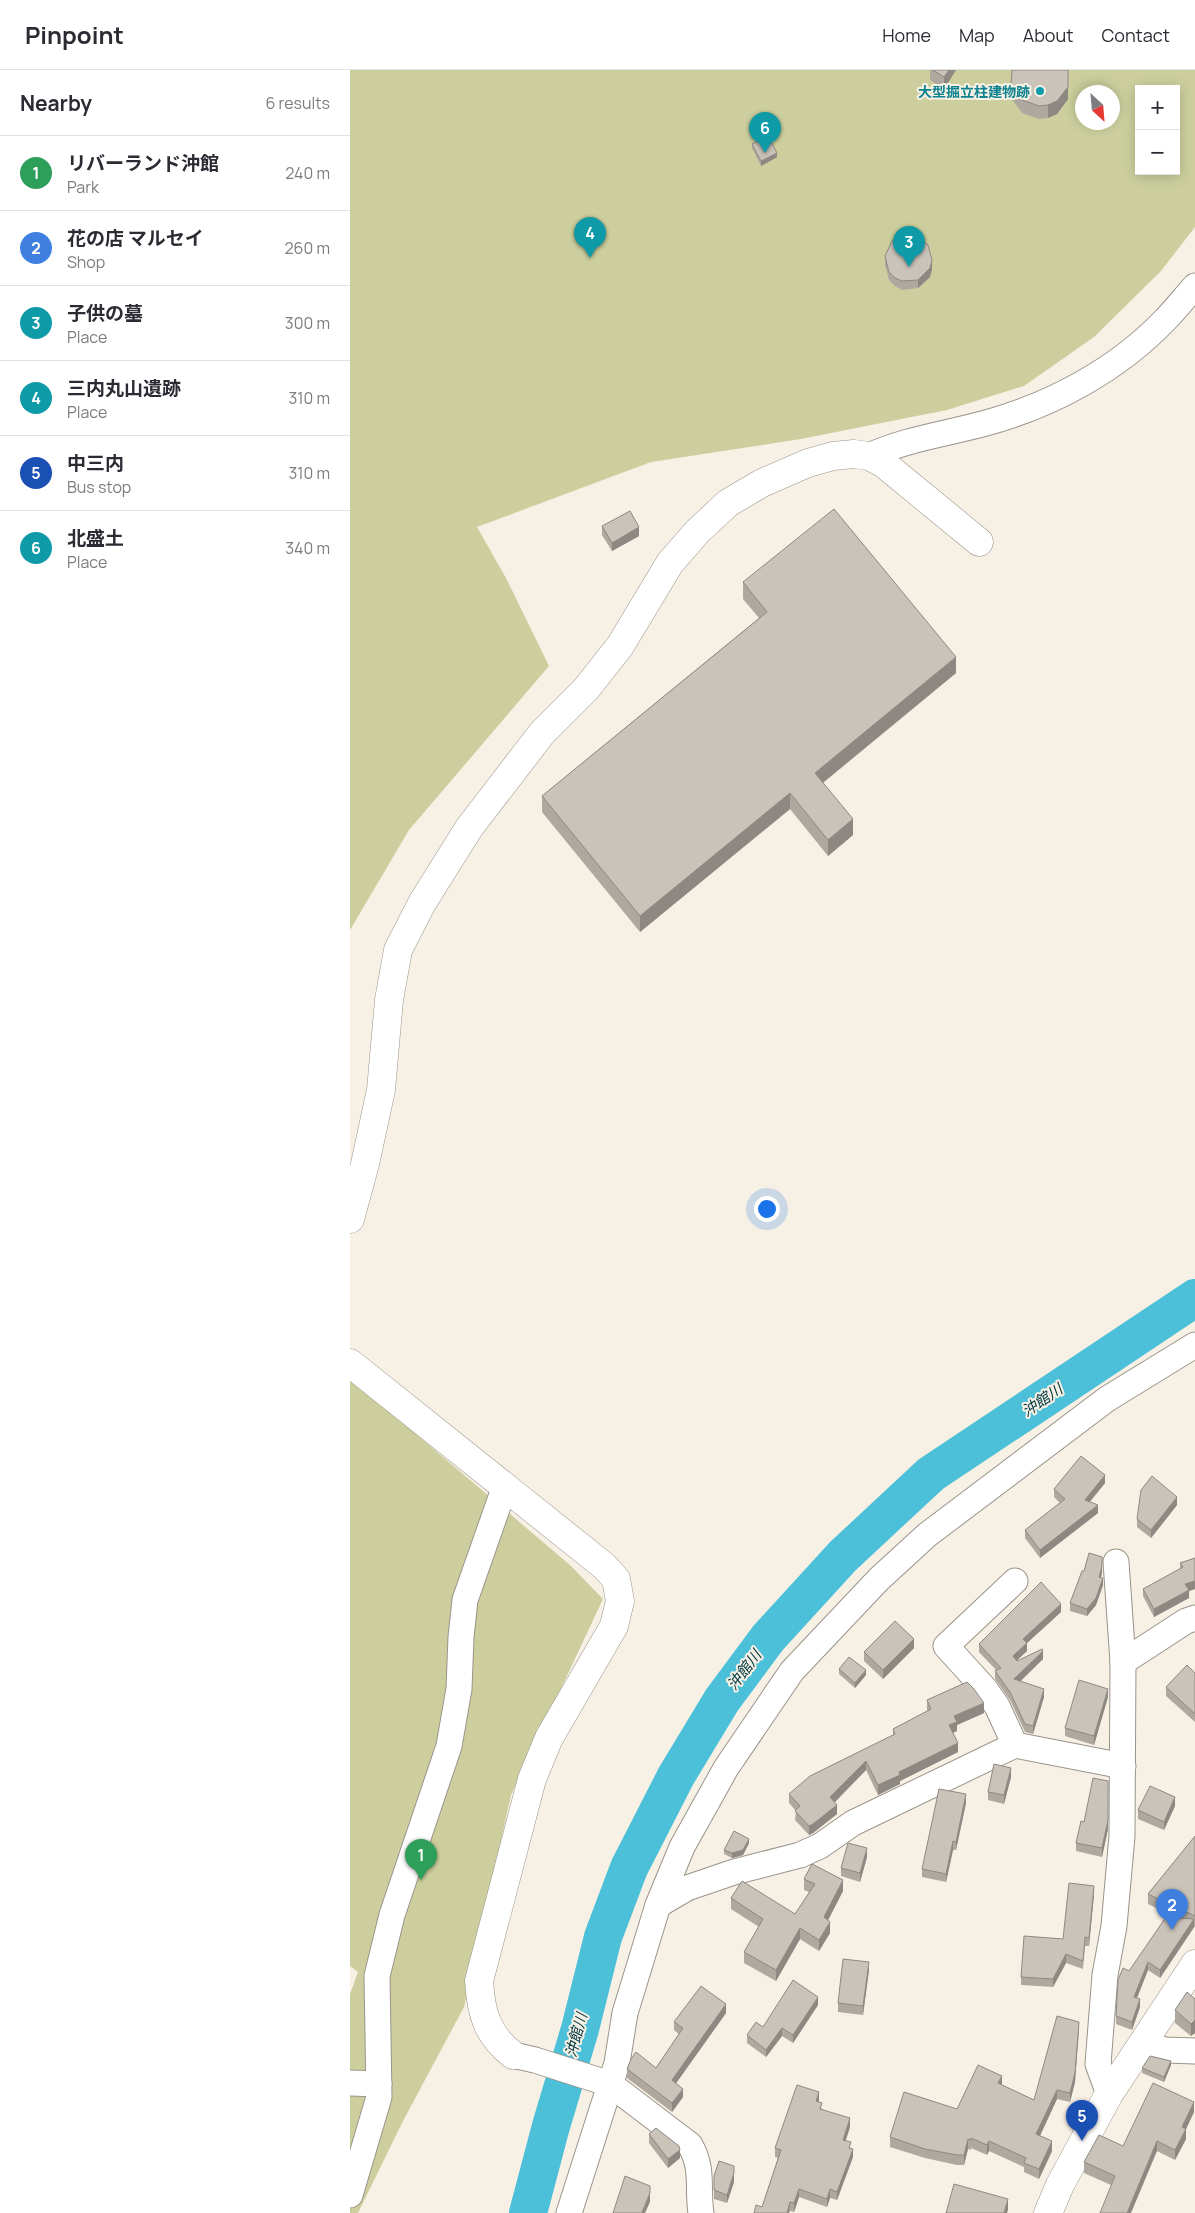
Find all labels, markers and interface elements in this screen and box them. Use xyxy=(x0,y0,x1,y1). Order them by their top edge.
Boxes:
text: Pinpoint xyxy=(25,18,124,51)
text: Home xyxy=(882,23,931,47)
text: Map xyxy=(959,23,995,47)
text: About xyxy=(1023,23,1073,47)
text: Contact xyxy=(1101,23,1170,47)
place label: 大型掘立柱建物跡 xyxy=(918,82,1030,101)
marker: 大型掘立柱建物跡 xyxy=(1034,85,1046,97)
north arrow xyxy=(1075,85,1120,130)
map controls xyxy=(1135,85,1180,175)
button: + xyxy=(1135,85,1180,130)
text: Nearby xyxy=(20,89,92,117)
text: 6 results xyxy=(265,92,330,114)
pin: 6 xyxy=(749,112,781,153)
button: − xyxy=(1135,130,1180,175)
text: リバーランド沖館 xyxy=(67,150,219,176)
text: 1 xyxy=(32,162,40,184)
text: 240 m xyxy=(285,162,330,184)
text: Park xyxy=(67,176,99,198)
pin: 4 xyxy=(574,217,606,258)
text: 花の店 マルセイ xyxy=(67,225,204,251)
pin: 3 xyxy=(893,226,925,267)
text: 2 xyxy=(31,237,41,259)
text: 260 m xyxy=(284,237,330,259)
text: Shop xyxy=(67,251,105,273)
text: 子供の墓 xyxy=(67,300,143,326)
text: 3 xyxy=(31,312,41,334)
text: 300 m xyxy=(285,312,330,334)
text: Place xyxy=(67,326,107,348)
text: 三内丸山遺跡 xyxy=(67,375,181,401)
text: 4 xyxy=(31,387,41,409)
text: 310 m xyxy=(288,387,330,409)
text: Place xyxy=(67,401,107,423)
text: 中三内 xyxy=(67,450,124,476)
text: 5 xyxy=(31,462,41,484)
text: 310 m xyxy=(288,462,330,484)
text: Bus stop xyxy=(67,476,131,498)
text: 北盛土 xyxy=(67,525,124,551)
text: 6 xyxy=(31,537,41,559)
text: 340 m xyxy=(285,537,330,559)
text: Place xyxy=(67,551,107,573)
your location xyxy=(754,1196,780,1222)
water label: 沖館川 xyxy=(1017,1378,1068,1421)
water label: 沖館川 xyxy=(722,1644,767,1694)
pin: 1 xyxy=(405,1839,437,1880)
pin: 2 xyxy=(1156,1889,1188,1930)
water label: 沖館川 xyxy=(560,2009,592,2059)
pin: 5 xyxy=(1066,2100,1098,2141)

